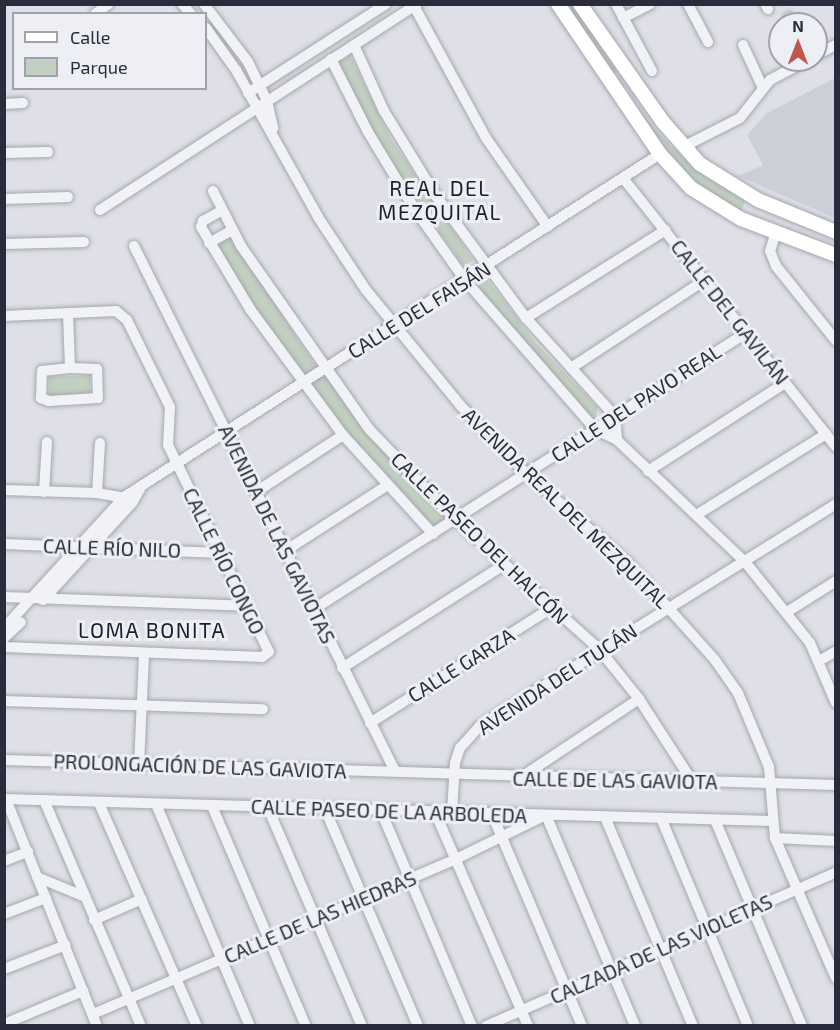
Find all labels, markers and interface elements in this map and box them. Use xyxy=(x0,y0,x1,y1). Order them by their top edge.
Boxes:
legend xyxy=(12,12,207,90)
north arrow xyxy=(768,12,828,72)
text: N xyxy=(792,16,804,35)
text: Calle xyxy=(70,26,111,48)
text: Parque xyxy=(70,56,128,78)
district label: REAL DEL MEZQUITAL xyxy=(378,175,502,225)
street label: CALLE DEL GAVILÁN xyxy=(666,235,794,389)
street label: CALLE DEL FAISÁN xyxy=(343,256,495,364)
street label: CALLE DEL PAVO REAL xyxy=(546,339,726,467)
street label: AVENIDA REAL DEL MEZQUITAL xyxy=(457,402,675,614)
street label: AVENIDA DE LAS GAVIOTAS xyxy=(213,421,341,647)
street label: CALLE PASEO DEL HALCÓN xyxy=(386,447,574,629)
street label: CALLE RÍO CONGO xyxy=(178,484,270,638)
street label: CALLE RÍO NILO xyxy=(43,534,181,562)
district label: LOMA BONITA xyxy=(78,617,226,643)
street label: AVENIDA DEL TUCÁN xyxy=(472,618,642,740)
street label: CALLE GARZA xyxy=(403,623,519,707)
street label: PROLONGACIÓN DE LAS GAVIOTA xyxy=(53,749,347,783)
street label: CALLE DE LAS GAVIOTA xyxy=(512,766,718,794)
street label: CALLE PASEO DE LA ARBOLEDA xyxy=(250,794,528,828)
street label: CALLE DE LAS HIEDRAS xyxy=(220,866,420,968)
street label: CALZADA DE LAS VIOLETAS xyxy=(546,889,776,1009)

